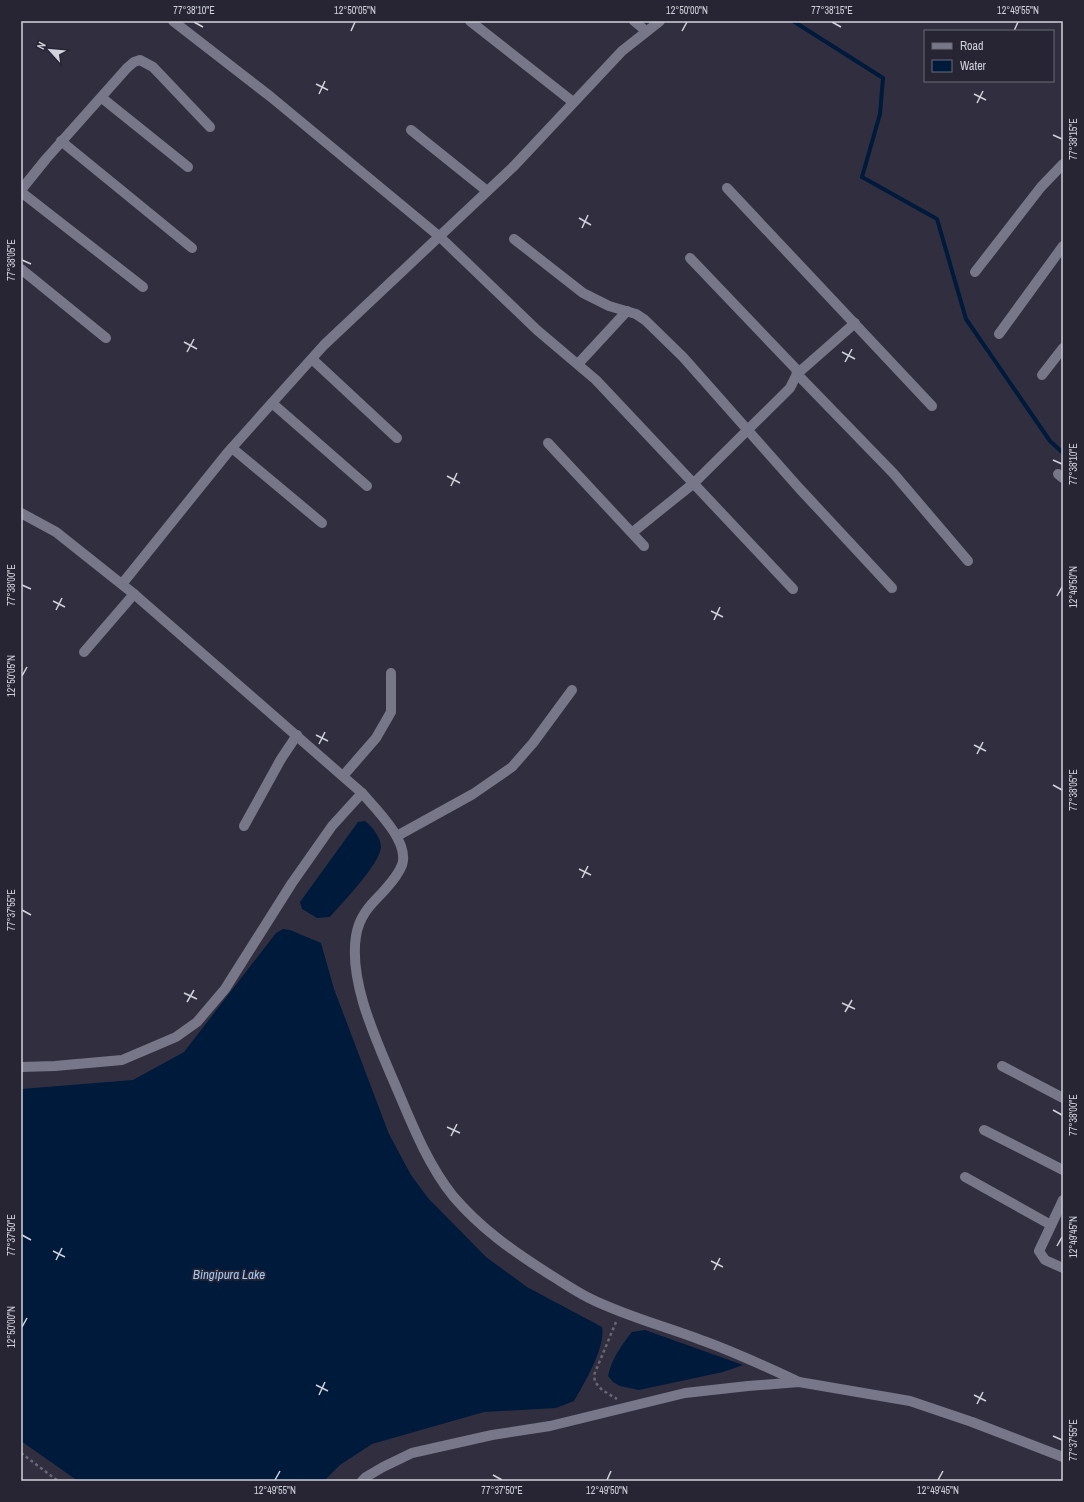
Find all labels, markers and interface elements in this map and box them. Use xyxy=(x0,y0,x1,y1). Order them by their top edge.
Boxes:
text: 77°38'10"E xyxy=(173,4,215,17)
text: 12°50'05"N xyxy=(334,4,376,17)
text: 12°50'00"N xyxy=(666,4,708,17)
text: 77°38'15"E xyxy=(811,4,853,17)
text: 12°49'55"N xyxy=(997,4,1039,17)
north arrow xyxy=(30,30,70,70)
legend xyxy=(924,30,1054,82)
text: Road xyxy=(960,38,984,54)
text: N xyxy=(33,39,49,52)
text: Water xyxy=(960,58,987,74)
text: 77°38'15"E xyxy=(1067,118,1080,160)
text: 77°38'05"E xyxy=(5,239,18,281)
text: 77°38'10"E xyxy=(1067,443,1080,485)
text: 77°38'00"E xyxy=(5,564,18,606)
text: 12°49'50"N xyxy=(1067,566,1080,608)
text: 12°50'05"N xyxy=(5,655,18,697)
text: 77°38'05"E xyxy=(1067,769,1080,811)
text: 77°37'55"E xyxy=(5,889,18,931)
text: 77°38'00"E xyxy=(1067,1094,1080,1136)
text: 77°37'50"E xyxy=(5,1214,18,1256)
text: 12°49'45"N xyxy=(1067,1216,1080,1258)
water label: Bingipura Lake xyxy=(193,1266,265,1283)
text: 12°50'00"N xyxy=(5,1306,18,1348)
text: 77°37'55"E xyxy=(1067,1419,1080,1461)
text: 12°49'55"N xyxy=(254,1484,296,1497)
text: 77°37'50"E xyxy=(481,1484,523,1497)
text: 12°49'50"N xyxy=(586,1484,628,1497)
text: 12°49'45"N xyxy=(917,1484,959,1497)

